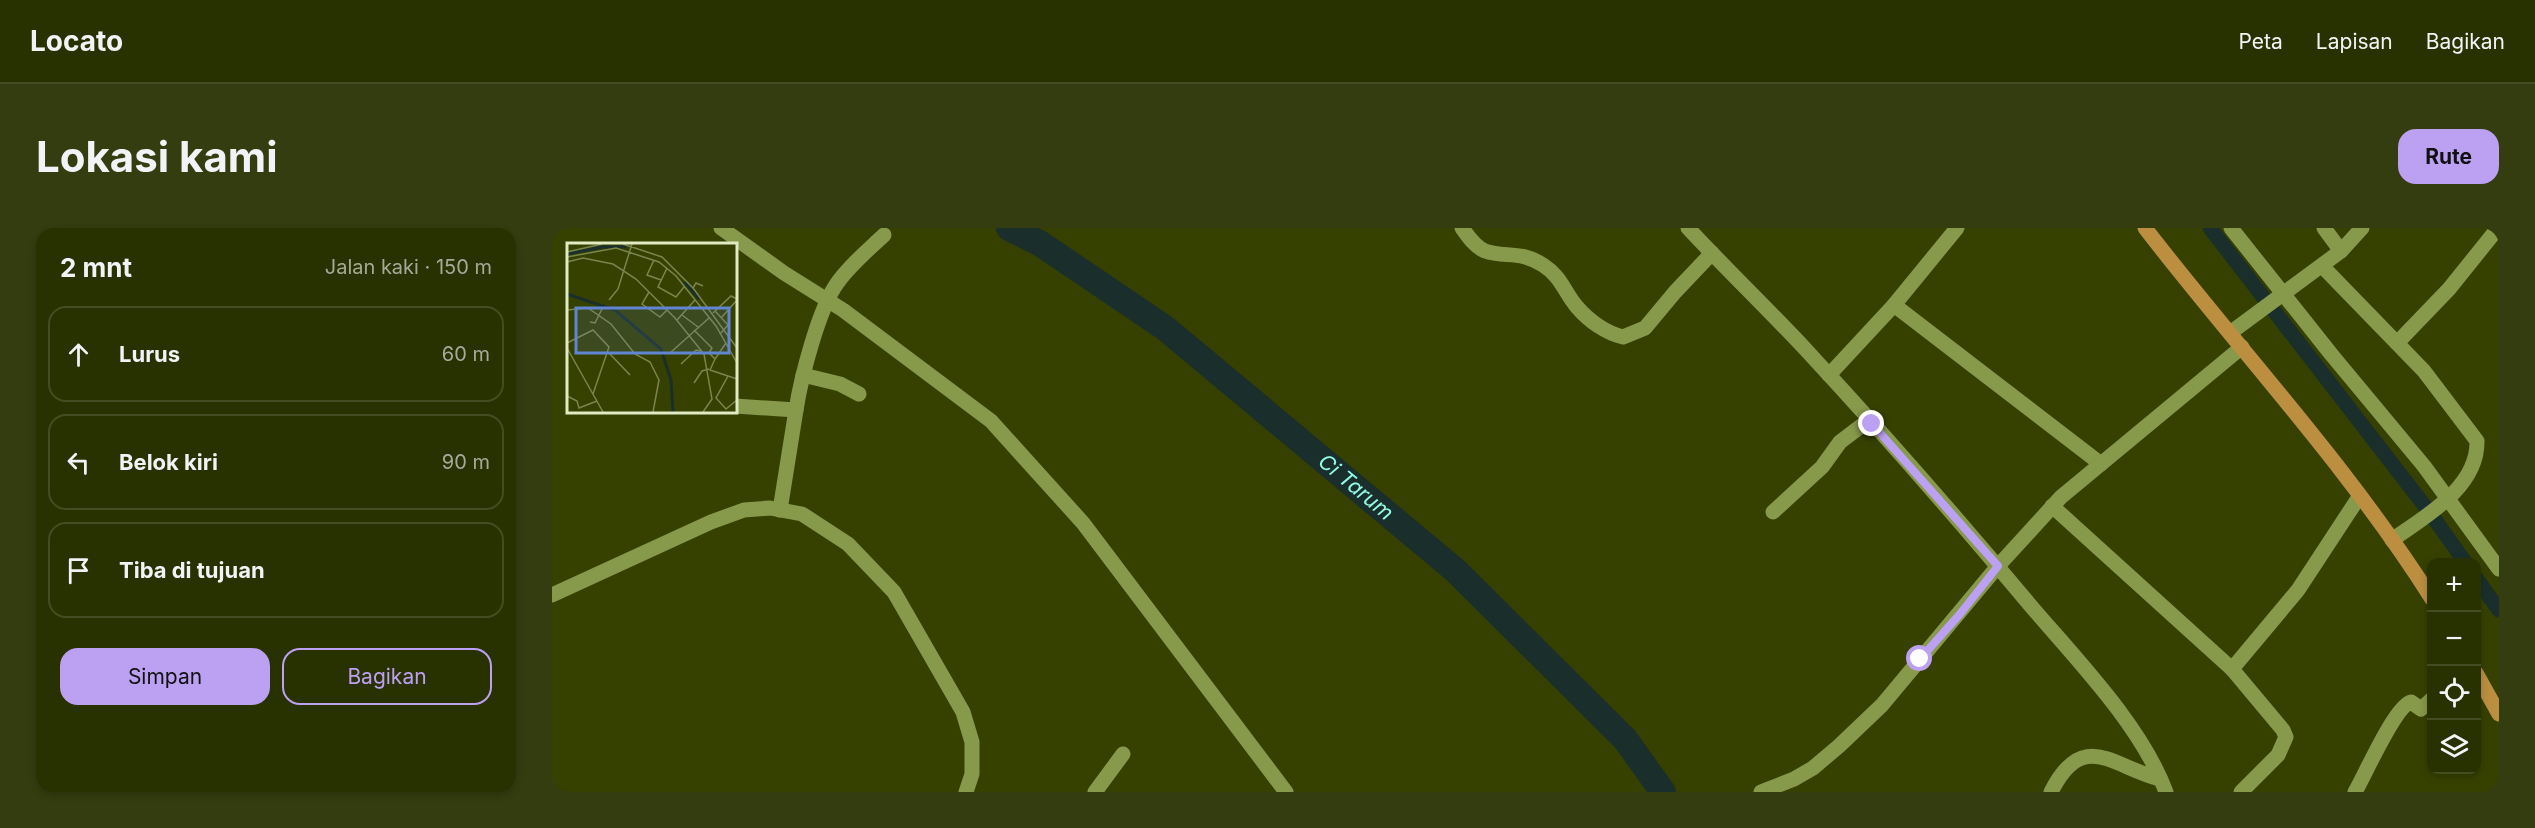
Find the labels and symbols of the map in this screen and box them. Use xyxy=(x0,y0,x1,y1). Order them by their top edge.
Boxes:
inset map xyxy=(567,243,736,412)
route end xyxy=(1858,410,1884,436)
water label: Ci Tarum xyxy=(1314,448,1399,525)
route start xyxy=(1906,645,1932,671)

